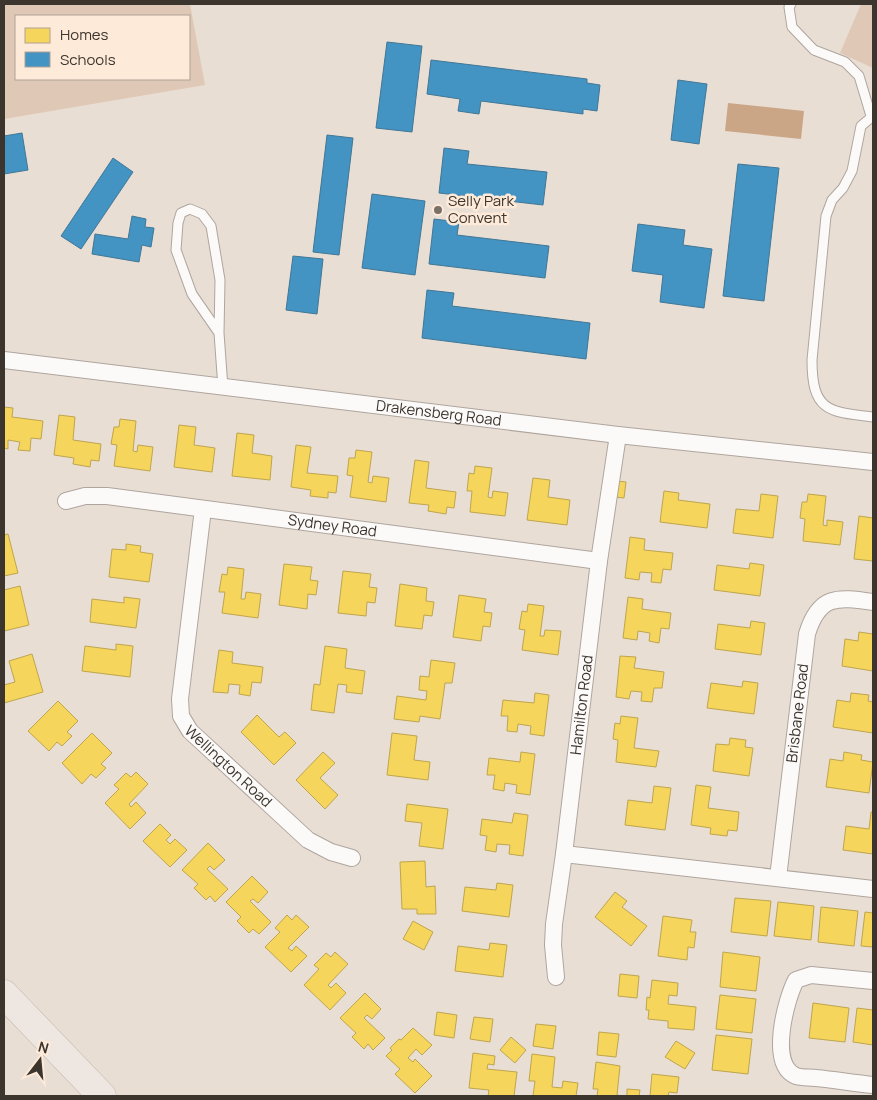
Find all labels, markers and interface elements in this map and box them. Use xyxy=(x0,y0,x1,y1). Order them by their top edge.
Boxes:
legend xyxy=(15,15,190,80)
text: Homes xyxy=(60,24,109,45)
text: Schools xyxy=(60,49,116,70)
place label: Selly Park Convent xyxy=(448,190,514,228)
marker: Selly Park Convent xyxy=(432,204,444,216)
street label: Drakensberg Road xyxy=(375,395,503,431)
street label: Sydney Road xyxy=(287,509,378,542)
street label: Hamilton Road xyxy=(565,654,598,756)
street label: Brisbane Road xyxy=(781,662,813,764)
street label: Wellington Road xyxy=(180,720,277,812)
north arrow xyxy=(15,1035,65,1085)
text: N xyxy=(36,1037,51,1058)

